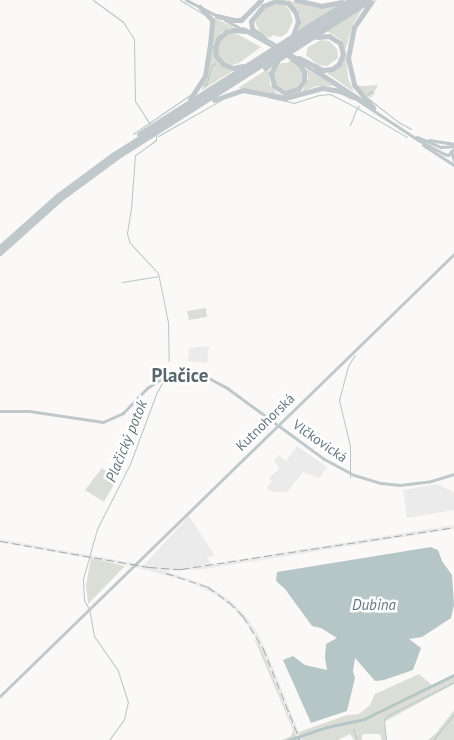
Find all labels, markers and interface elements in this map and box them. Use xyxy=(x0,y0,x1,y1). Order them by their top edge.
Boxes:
district label: Plačice xyxy=(152,365,208,387)
street label: Kutnohorská xyxy=(232,390,298,454)
water label: Plačický potok xyxy=(101,397,151,485)
street label: Vlčkovická xyxy=(290,416,350,466)
water label: Dubina xyxy=(352,596,396,614)

